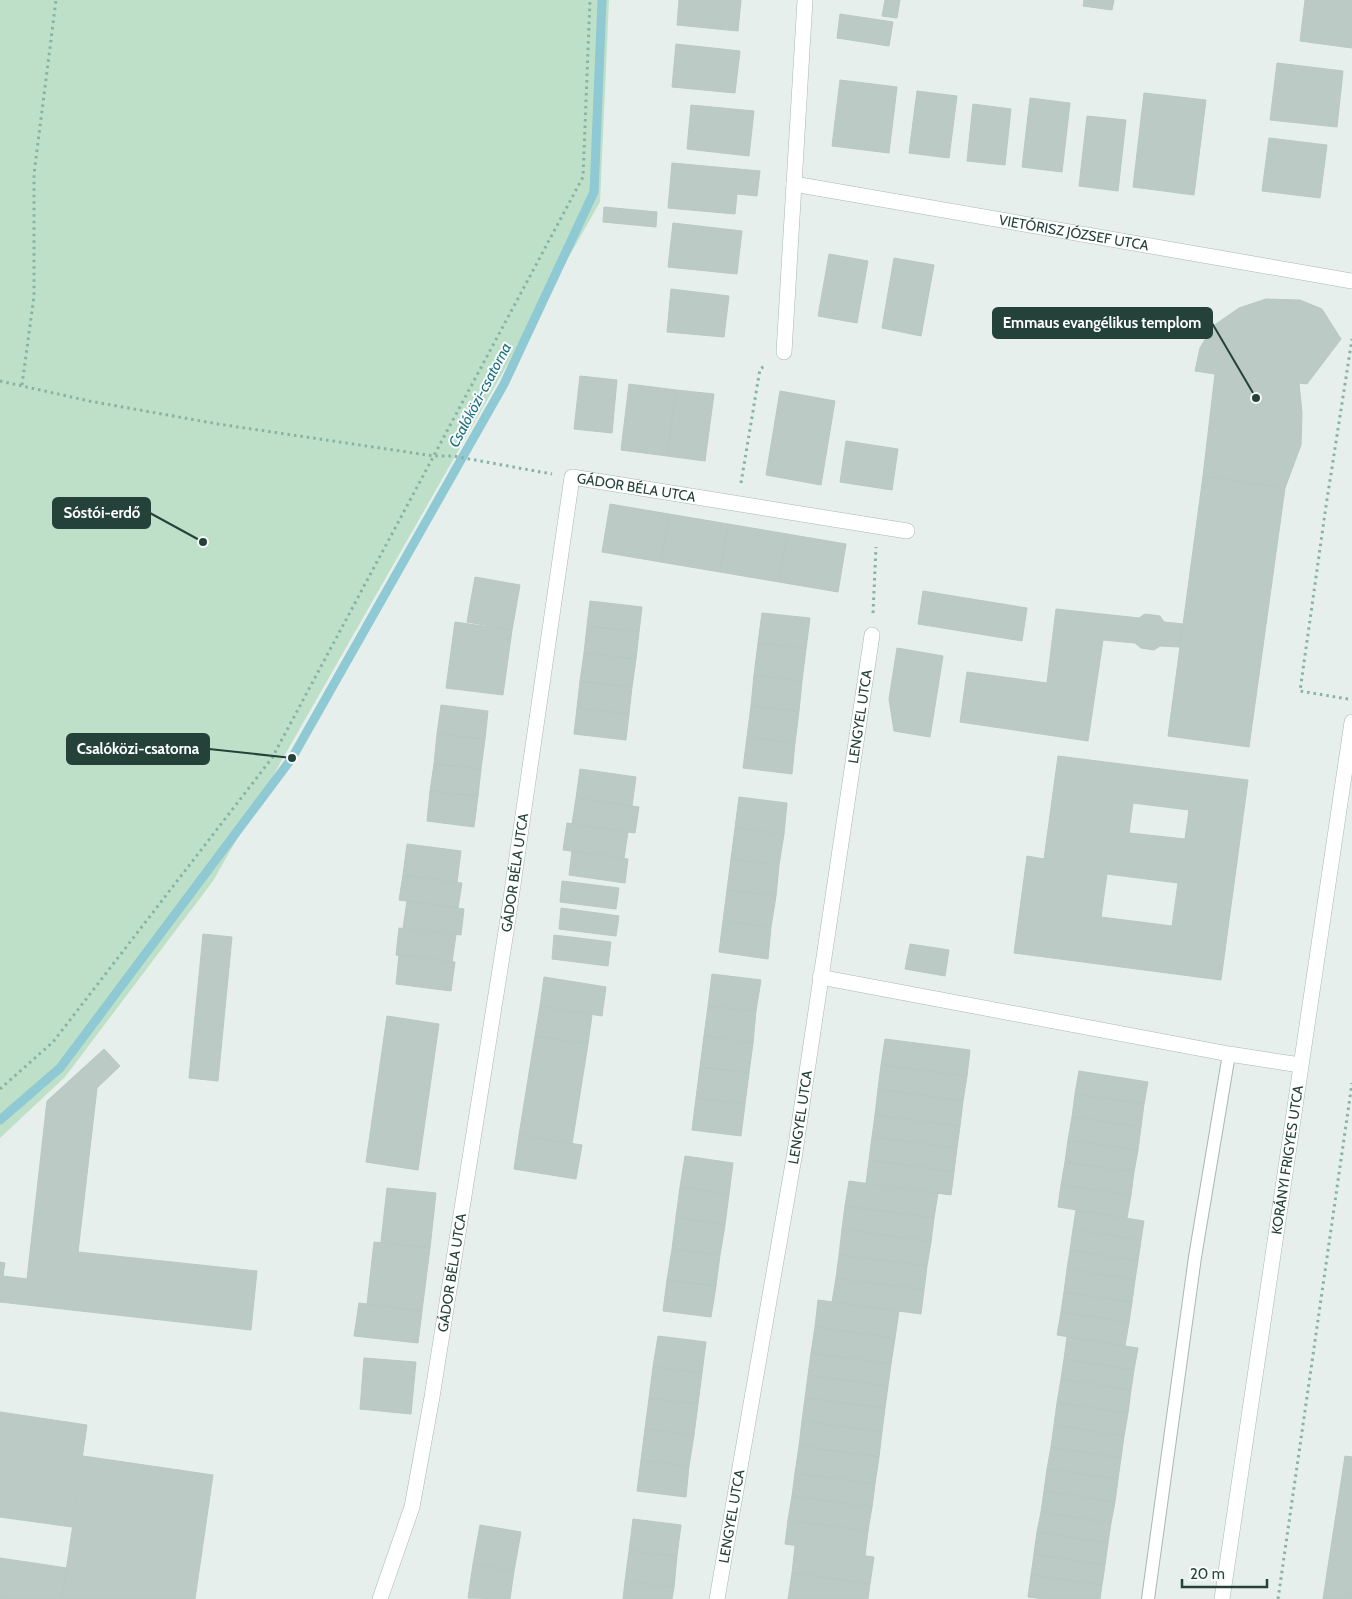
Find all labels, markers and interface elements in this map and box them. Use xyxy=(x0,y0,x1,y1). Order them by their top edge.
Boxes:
street label: VIETÓRISZ JÓZSEF UTCA xyxy=(998,211,1150,255)
callout: Emmaus evangélikus templom xyxy=(993,308,1212,338)
text: Emmaus evangélikus templom xyxy=(1003,314,1201,332)
water label: Csalóközi-csatorna xyxy=(445,340,515,450)
street label: GÁDOR BÉLA UTCA xyxy=(576,469,697,506)
callout: Sóstói-erdő xyxy=(53,498,150,528)
text: Sóstói-erdő xyxy=(64,504,141,522)
street label: LENGYEL UTCA xyxy=(844,668,876,765)
callout: Csalóközi-csatorna xyxy=(67,734,209,764)
text: Csalóközi-csatorna xyxy=(77,740,200,758)
street label: GÁDOR BÉLA UTCA xyxy=(497,812,532,934)
street label: LENGYEL UTCA xyxy=(784,1069,816,1165)
street label: KORÁNYI FRIGYES UTCA xyxy=(1267,1084,1307,1235)
street label: GÁDOR BÉLA UTCA xyxy=(433,1212,470,1333)
street label: LENGYEL UTCA xyxy=(714,1468,748,1564)
scale bar xyxy=(1182,1556,1267,1588)
text: 20 m xyxy=(1190,1565,1225,1583)

